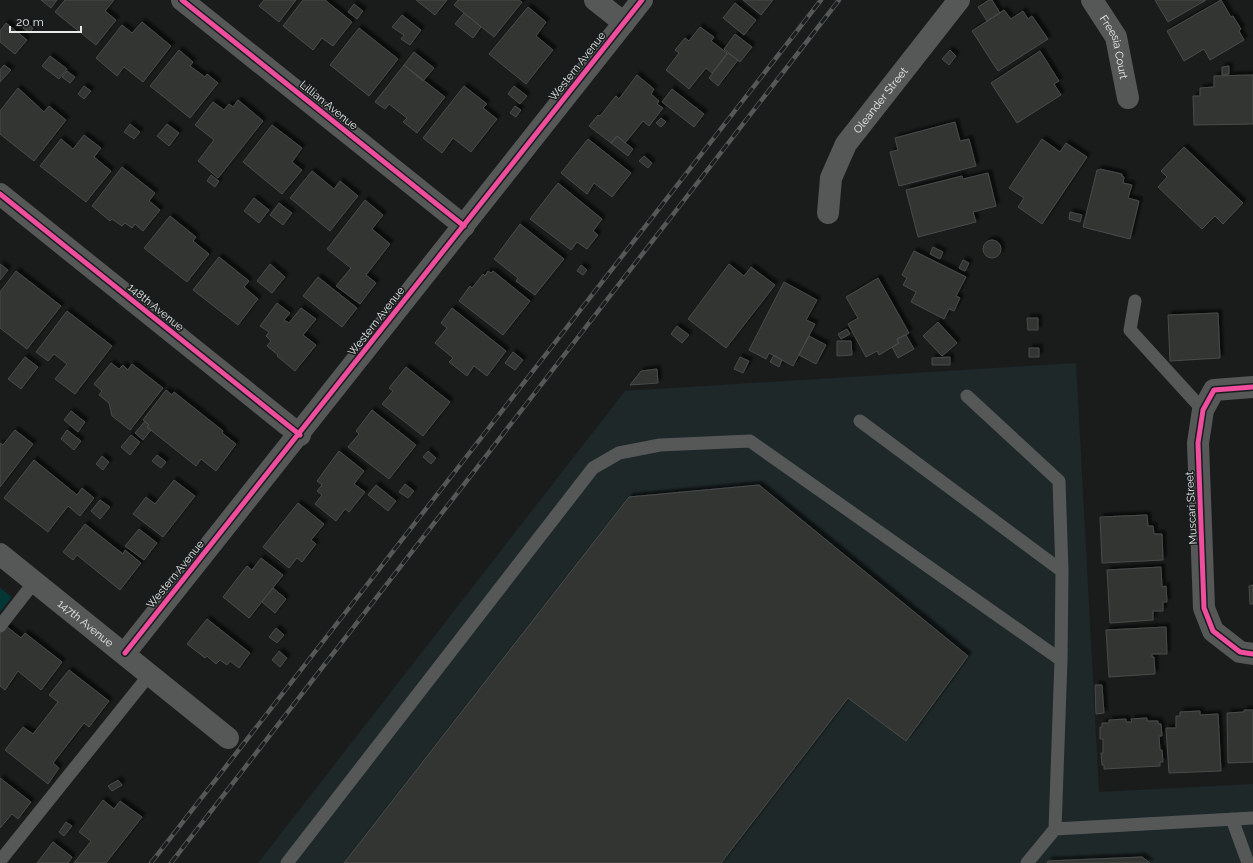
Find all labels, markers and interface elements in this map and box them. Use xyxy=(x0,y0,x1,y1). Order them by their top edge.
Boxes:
scale bar xyxy=(10,8,81,34)
street label: Freesia Court xyxy=(1097,13,1130,80)
text: 20 m xyxy=(16,15,44,29)
street label: Western Avenue xyxy=(546,29,609,103)
street label: Oleander Street xyxy=(851,65,911,136)
street label: Lillian Avenue xyxy=(297,78,361,133)
street label: 148th Avenue xyxy=(125,281,187,334)
street label: Western Avenue xyxy=(345,284,408,358)
street label: Muscari Street xyxy=(1183,471,1200,545)
street label: Western Avenue xyxy=(144,537,207,611)
street label: 147th Avenue xyxy=(55,597,116,650)

